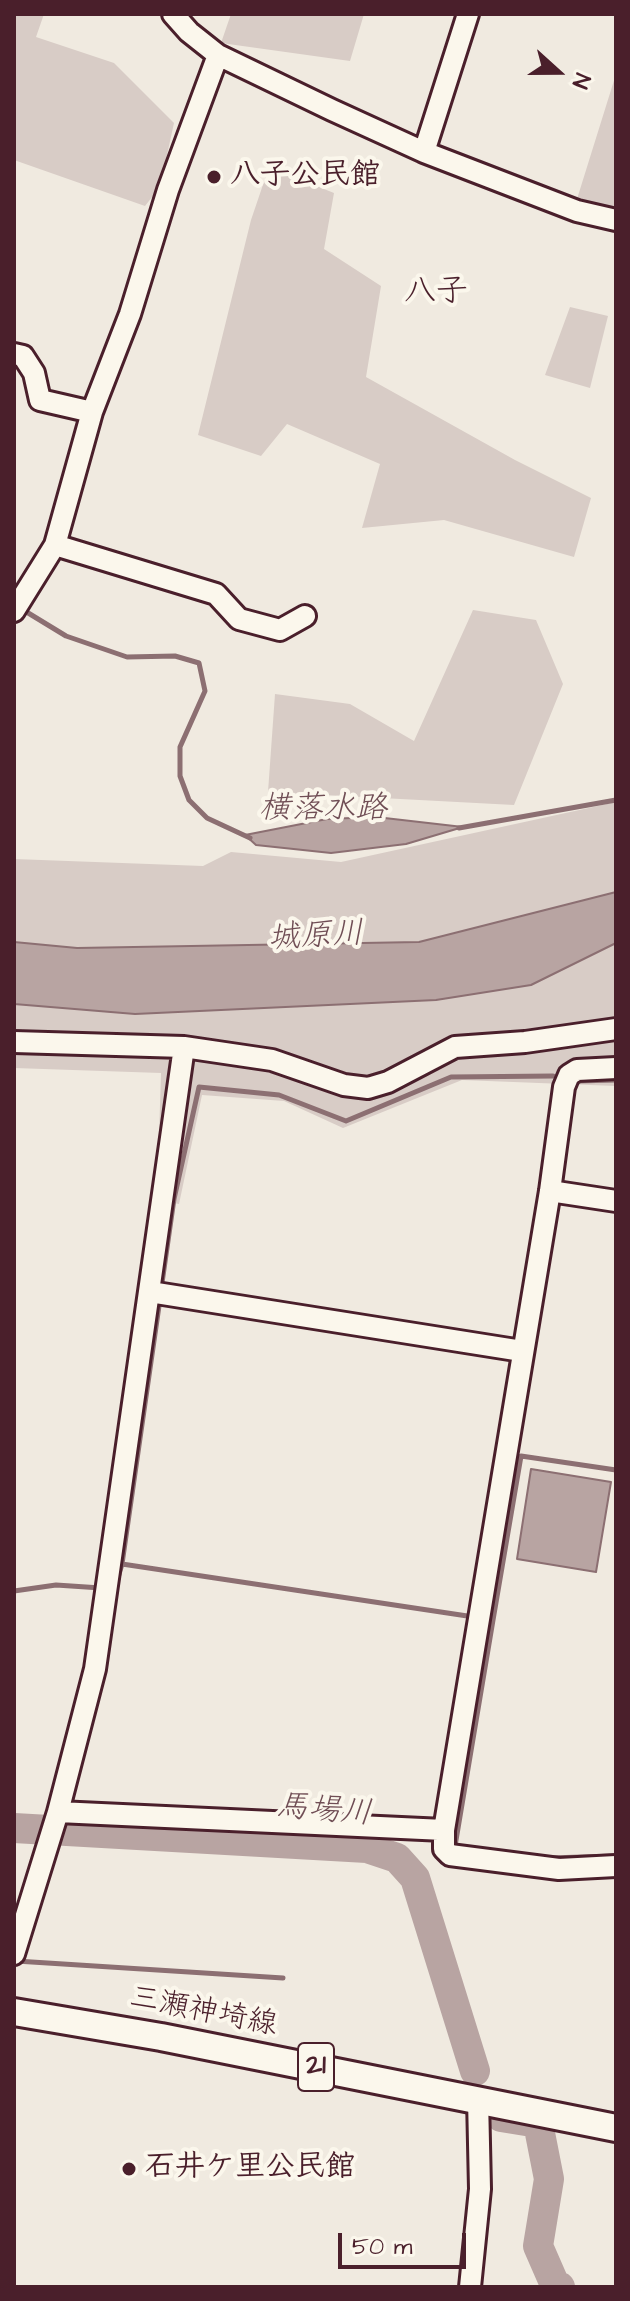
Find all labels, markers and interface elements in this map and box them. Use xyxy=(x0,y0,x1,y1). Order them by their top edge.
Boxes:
north arrow xyxy=(518,32,598,112)
text: N xyxy=(564,69,598,93)
place label: 八子公民館 xyxy=(230,159,380,195)
marker: 八子公民館 xyxy=(205,168,223,186)
district label: 八子 xyxy=(404,274,468,312)
water label: 横落水路 xyxy=(259,791,387,829)
water label: 城原川 xyxy=(267,916,365,960)
water label: 馬場川 xyxy=(275,1789,373,1835)
street label: 三瀬神埼線 xyxy=(126,1981,280,2045)
road number: 21 xyxy=(298,2043,334,2091)
place label: 石井ケ里公民館 xyxy=(145,2151,355,2187)
marker: 石井ケ里公民館 xyxy=(120,2160,138,2178)
scale bar xyxy=(342,2217,470,2267)
text: 50 m xyxy=(352,2230,412,2264)

